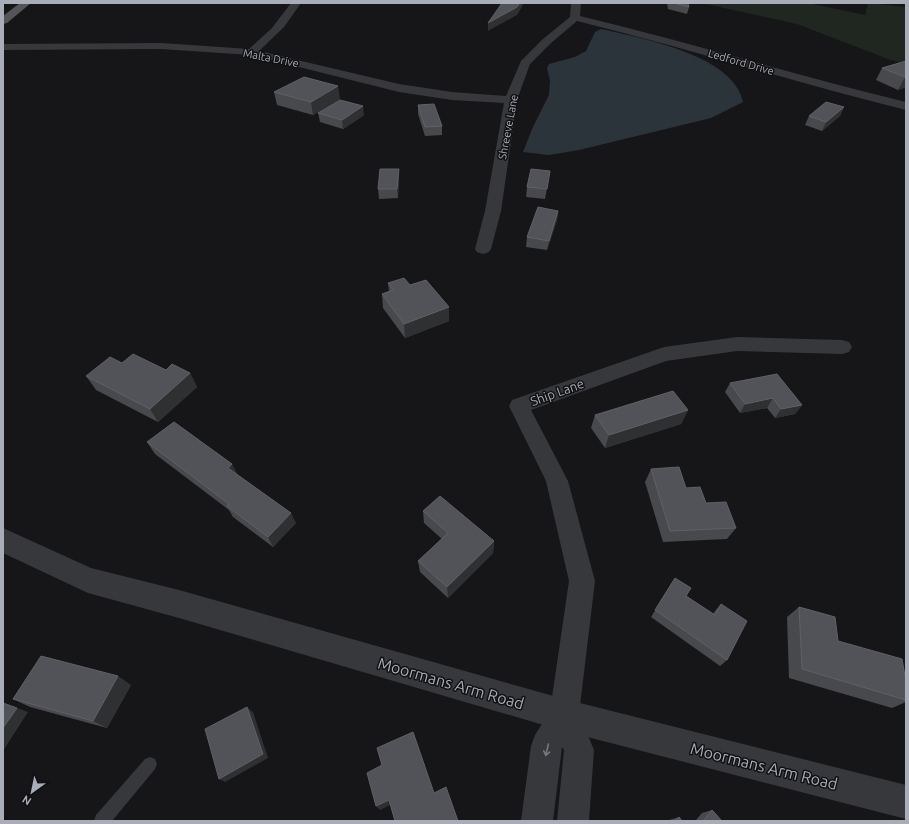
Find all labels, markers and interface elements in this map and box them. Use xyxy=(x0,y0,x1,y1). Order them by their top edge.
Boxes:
street label: Malta Drive xyxy=(242,47,300,69)
street label: Ledford Drive xyxy=(707,47,775,77)
street label: Shreeve Lane xyxy=(496,94,520,160)
street label: Ship Lane xyxy=(528,376,586,408)
street label: Moormans Arm Road xyxy=(376,653,526,713)
street label: Moormans Arm Road xyxy=(688,739,840,793)
one-way arrow xyxy=(542,743,550,756)
north arrow xyxy=(12,772,52,812)
text: N xyxy=(20,793,33,808)

